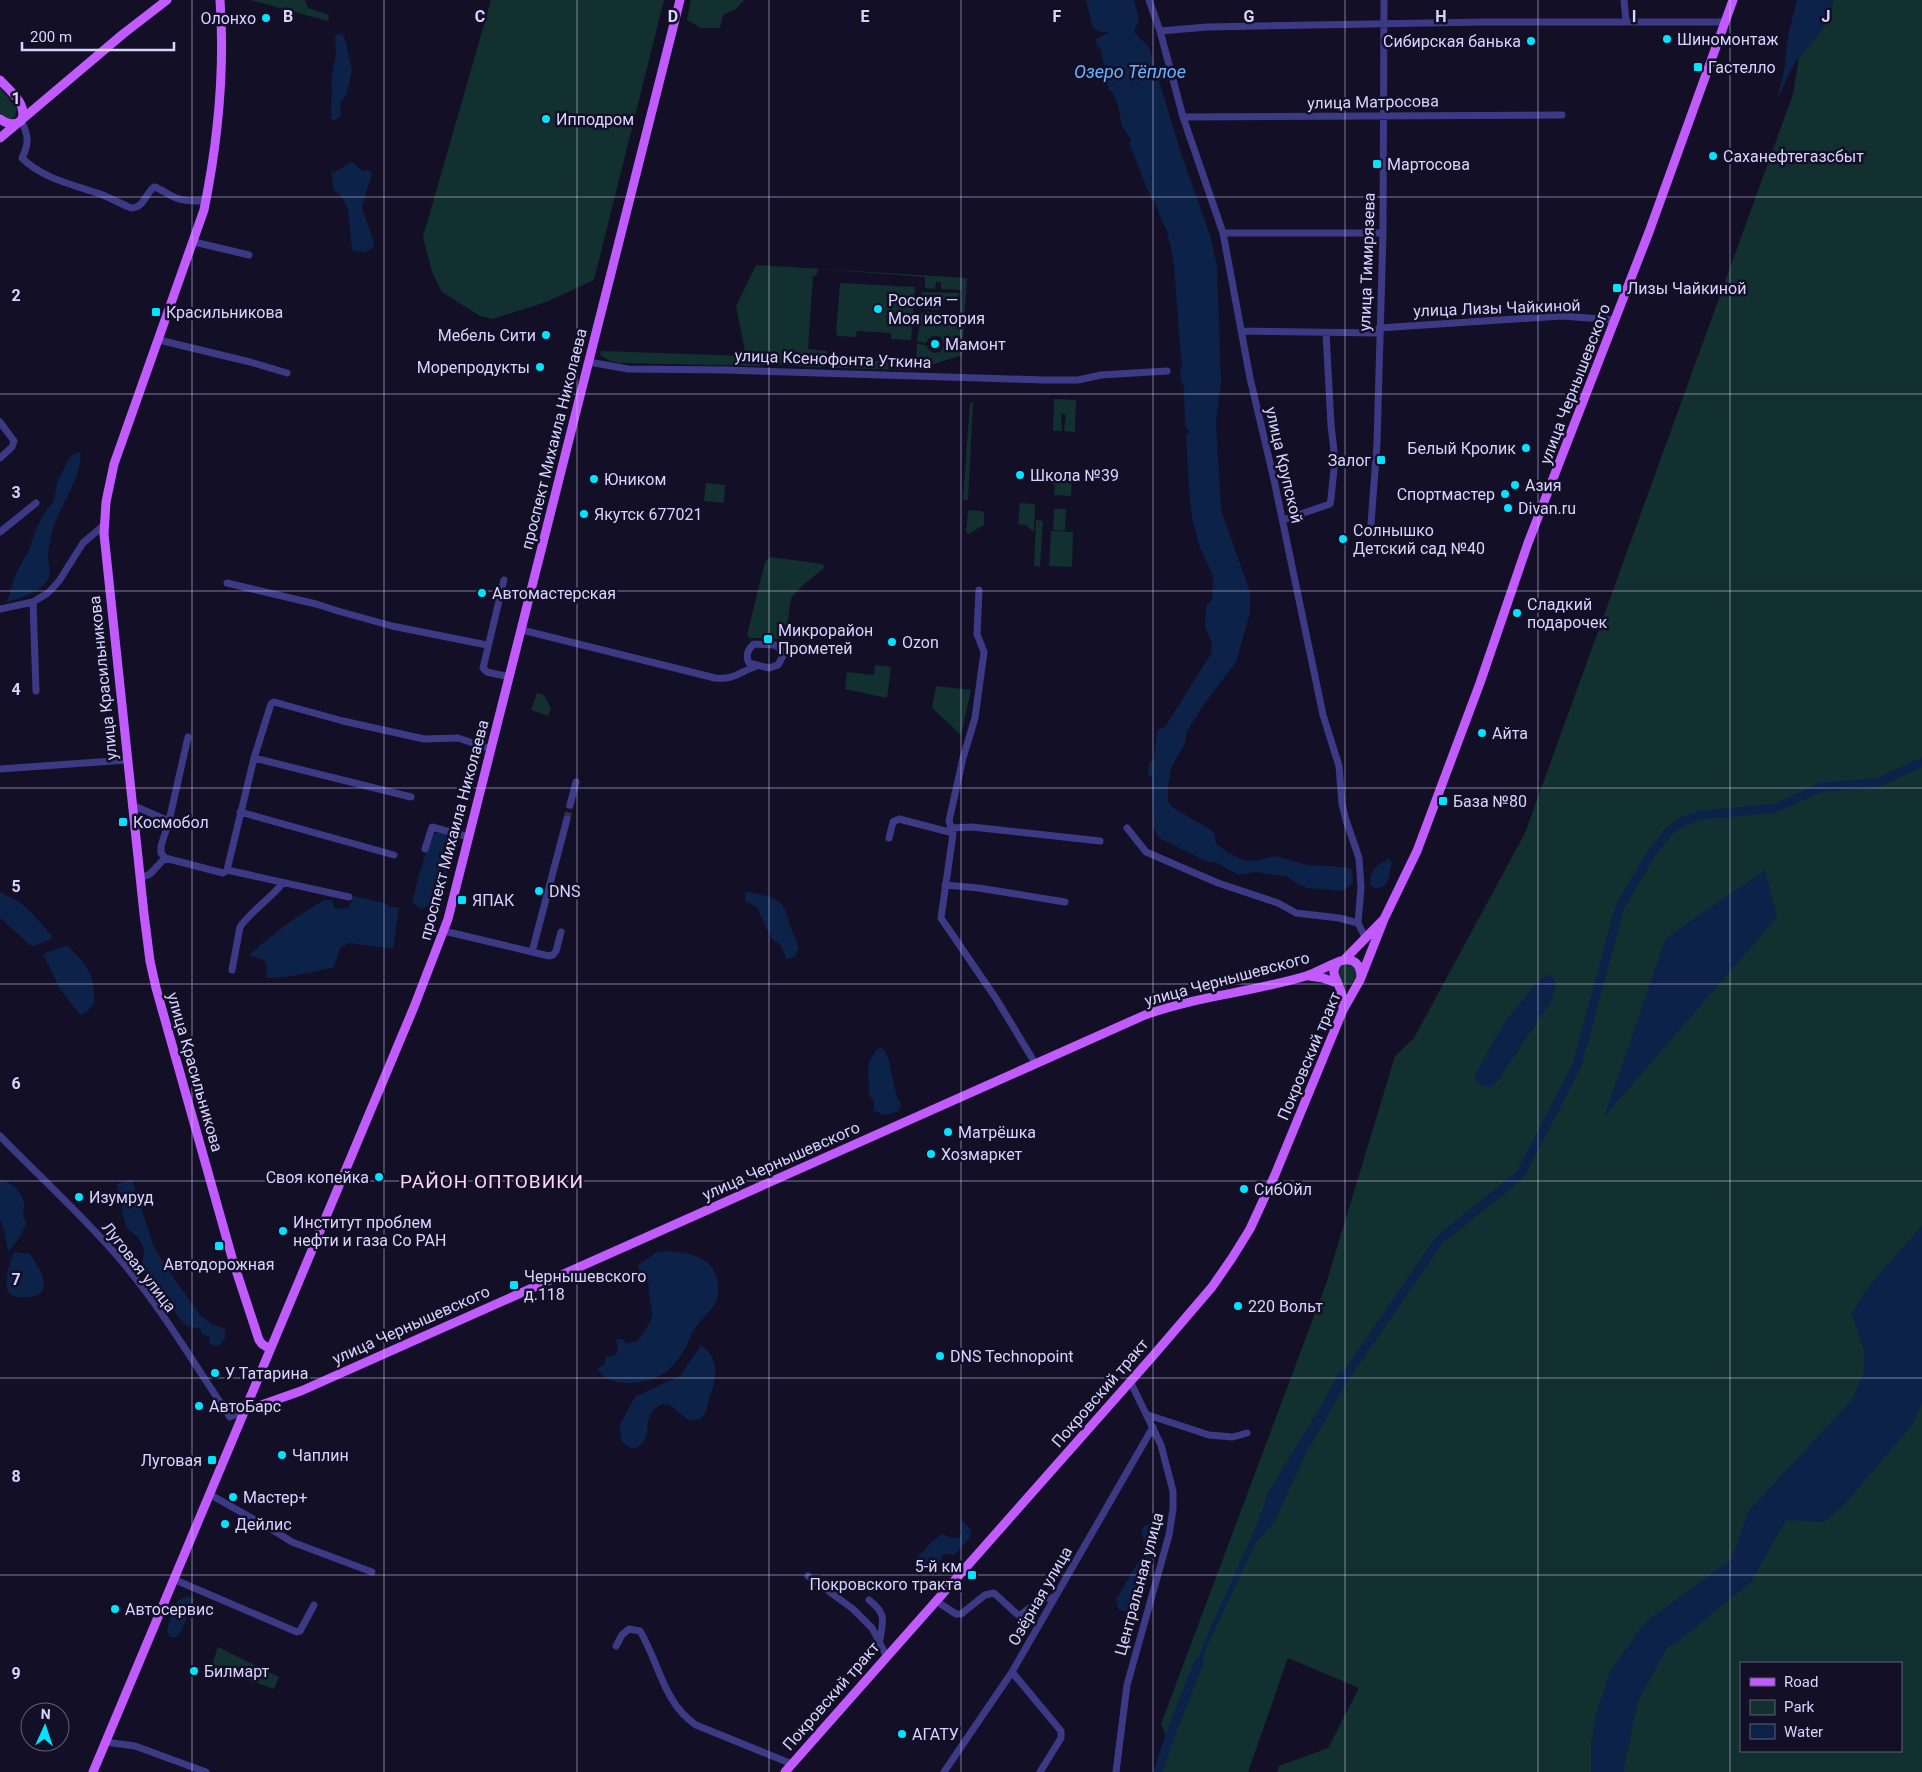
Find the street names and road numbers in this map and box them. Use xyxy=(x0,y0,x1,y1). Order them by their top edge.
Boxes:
street label: улица Матросова xyxy=(1307,91,1439,113)
street label: улица Тимирязева xyxy=(1355,192,1379,332)
street label: улица Лизы Чайкиной xyxy=(1413,296,1581,320)
street label: улица Чернышевского xyxy=(1536,301,1614,467)
street label: проспект Михаила Николаева xyxy=(517,326,591,552)
street label: улица Ксенофонта Уткина xyxy=(734,346,932,372)
street label: улица Крупской xyxy=(1261,405,1307,525)
street label: улица Красильникова xyxy=(85,595,121,761)
street label: проспект Михаила Николаева xyxy=(415,718,493,942)
street label: улица Чернышевского xyxy=(1142,948,1312,1010)
street label: Покровский тракт xyxy=(1273,989,1345,1123)
street label: улица Красильникова xyxy=(163,990,227,1154)
street label: улица Чернышевского xyxy=(699,1118,863,1204)
street label: Луговая улица xyxy=(98,1218,180,1316)
street label: улица Чернышевского xyxy=(329,1282,493,1368)
street label: Покровский тракт xyxy=(1048,1335,1153,1451)
street label: Центральная улица xyxy=(1111,1510,1167,1658)
street label: Озёрная улица xyxy=(1004,1543,1076,1649)
street label: Покровский тракт xyxy=(779,1638,884,1754)

